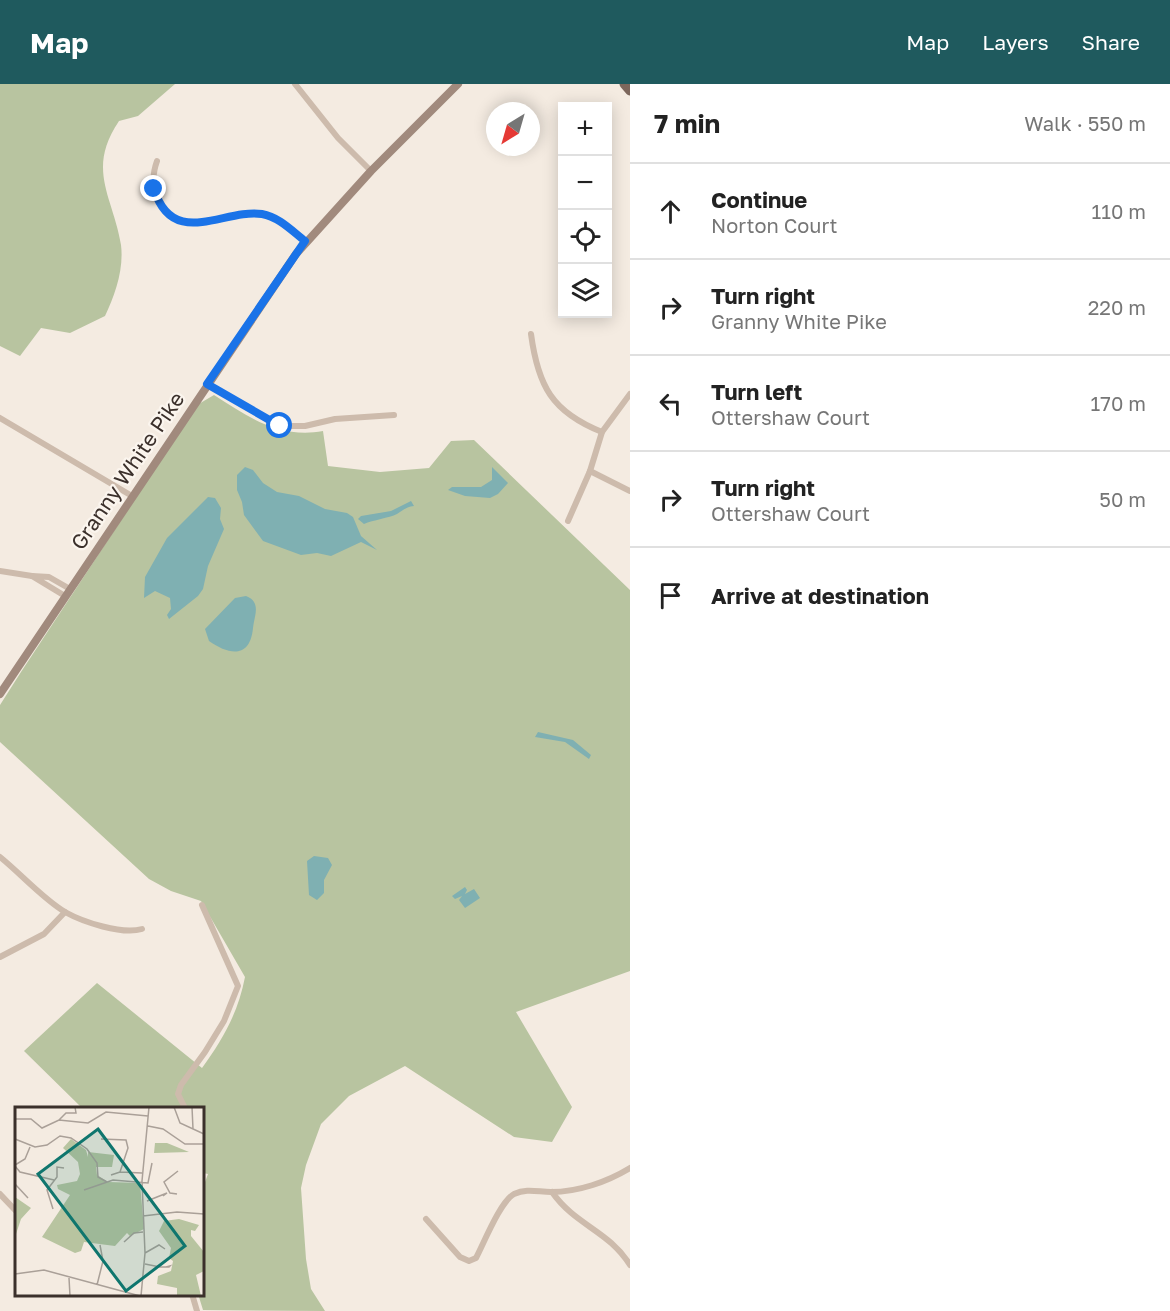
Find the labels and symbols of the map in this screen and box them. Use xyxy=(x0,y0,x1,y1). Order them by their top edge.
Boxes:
north arrow xyxy=(486,102,540,156)
route end xyxy=(140,175,166,201)
street label: Granny White Pike xyxy=(65,387,190,554)
route start xyxy=(266,412,292,438)
inset map xyxy=(15,1107,204,1296)

